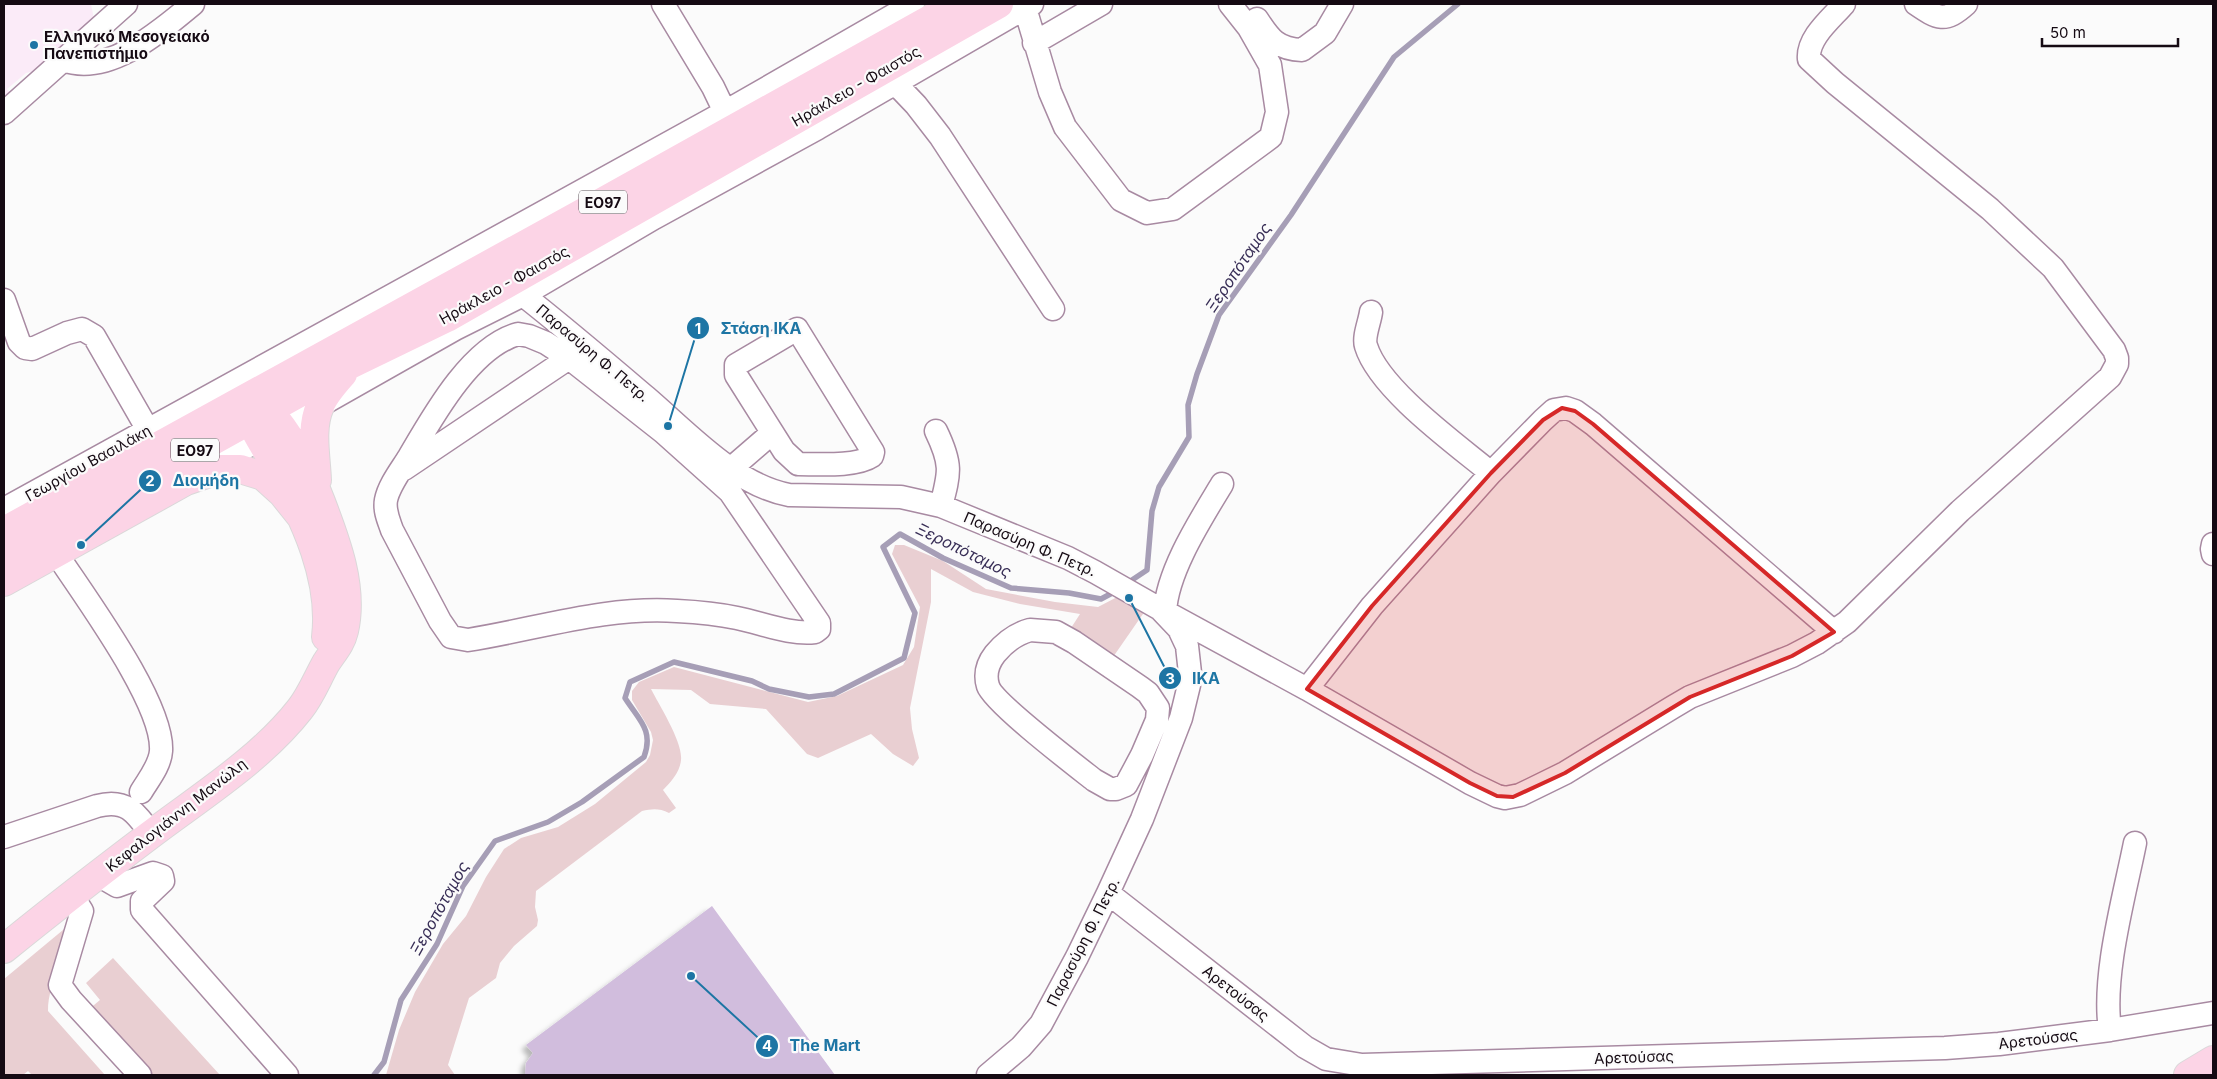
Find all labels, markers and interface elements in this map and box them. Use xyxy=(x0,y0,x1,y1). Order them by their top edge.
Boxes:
scale bar xyxy=(2042,15,2178,47)
text: 50 m xyxy=(2050,23,2086,42)
place label: Ελληνικό Μεσογειακό Πανεπιστήμιο xyxy=(44,27,210,63)
marker: Ελληνικό Μεσογειακό Πανεπιστήμιο xyxy=(28,39,40,51)
street label: Ηράκλειο - Φαιστός xyxy=(788,41,924,131)
road number: ΕΟ97 xyxy=(579,190,627,213)
water label: Ξεροπόταμος xyxy=(1201,218,1275,316)
street label: Ηράκλειο - Φαιστός xyxy=(436,241,572,329)
street label: Παρασύρη Φ. Πετρ. xyxy=(532,300,654,406)
callout: Στάση ΙΚΑ xyxy=(686,313,812,344)
text: Στάση ΙΚΑ xyxy=(720,318,802,338)
text: 1 xyxy=(695,319,701,338)
street label: Γεωργίου Βασιλάκη xyxy=(22,420,154,506)
road number: ΕΟ97 xyxy=(171,438,219,462)
callout: Διομήδη xyxy=(138,465,249,496)
text: Διομήδη xyxy=(173,470,239,490)
text: 2 xyxy=(145,471,155,490)
street label: Παρασύρη Φ. Πετρ. xyxy=(961,508,1099,580)
water label: Ξεροπόταμος xyxy=(913,518,1015,582)
callout: IKA xyxy=(1157,663,1230,694)
text: IKA xyxy=(1192,668,1220,688)
text: 3 xyxy=(1165,669,1175,688)
street label: Κεφαλογιάννη Μανώλη xyxy=(102,754,250,876)
water label: Ξεροπόταμος xyxy=(405,858,473,958)
street label: Παρασύρη Φ. Πετρ. xyxy=(1042,874,1124,1010)
street label: Αρετούσας xyxy=(1199,961,1273,1025)
street label: Αρετούσας xyxy=(1997,1025,2079,1053)
callout: The Mart xyxy=(754,1030,870,1061)
text: The Mart xyxy=(790,1035,861,1055)
text: 4 xyxy=(762,1036,772,1055)
street label: Αρετούσας xyxy=(1594,1046,1674,1068)

